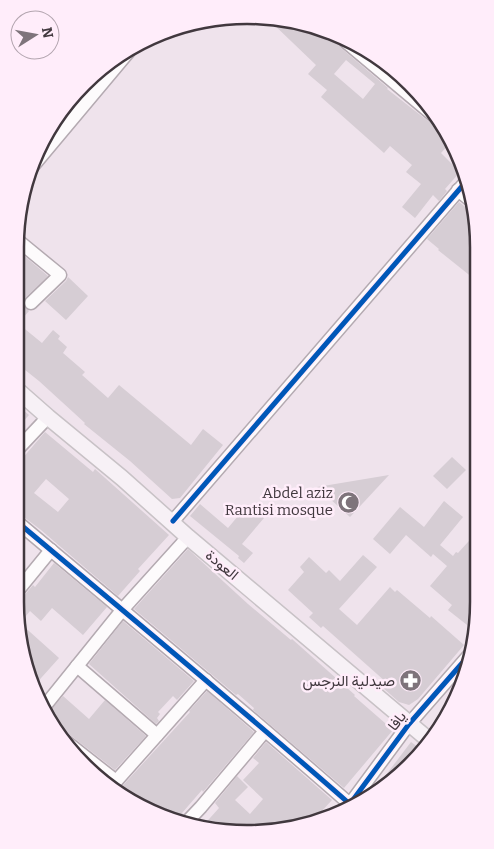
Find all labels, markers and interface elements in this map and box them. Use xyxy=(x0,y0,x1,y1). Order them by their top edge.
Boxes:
north arrow xyxy=(10,10,60,60)
text: N xyxy=(38,26,57,40)
place label: Abdel aziz Rantisi mosque xyxy=(225,484,333,519)
mosque icon: Abdel aziz Rantisi mosque xyxy=(337,490,361,514)
street label: العودة xyxy=(202,546,242,584)
pharmacy icon: صيدلية النرجس xyxy=(399,669,423,693)
place label: صيدلية النرجس xyxy=(302,672,395,691)
street label: يافا xyxy=(384,708,410,734)

